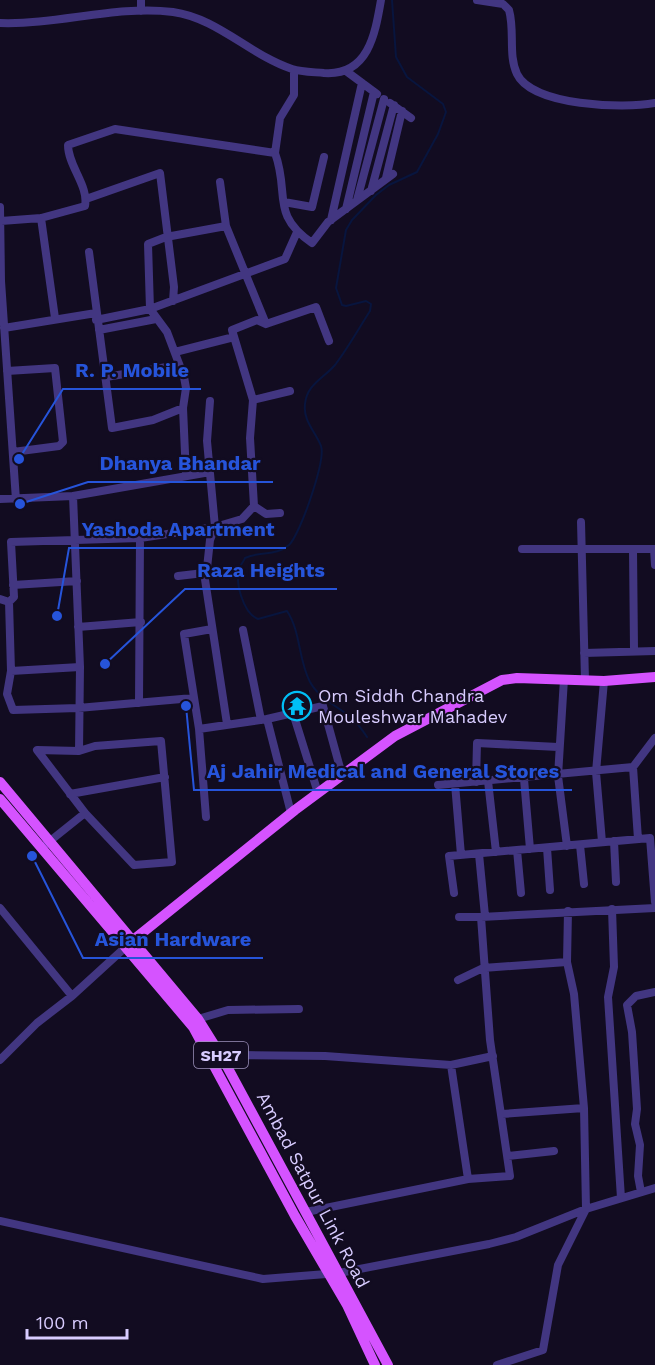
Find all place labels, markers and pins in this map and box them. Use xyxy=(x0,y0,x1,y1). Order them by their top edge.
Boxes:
callout: R. P. Mobile xyxy=(63,351,201,389)
callout: Dhanya Bhandar xyxy=(88,444,273,482)
callout: Yashoda Apartment xyxy=(69,510,286,548)
callout: Raza Heights xyxy=(185,551,337,589)
place label: Om Siddh Chandra Mouleshwar Mahadev xyxy=(318,685,508,727)
temple icon: Om Siddh Chandra Mouleshwar Mahadev xyxy=(281,690,313,722)
callout: Aj Jahir Medical and General Stores xyxy=(194,752,572,790)
callout: Asian Hardware xyxy=(83,920,263,958)

